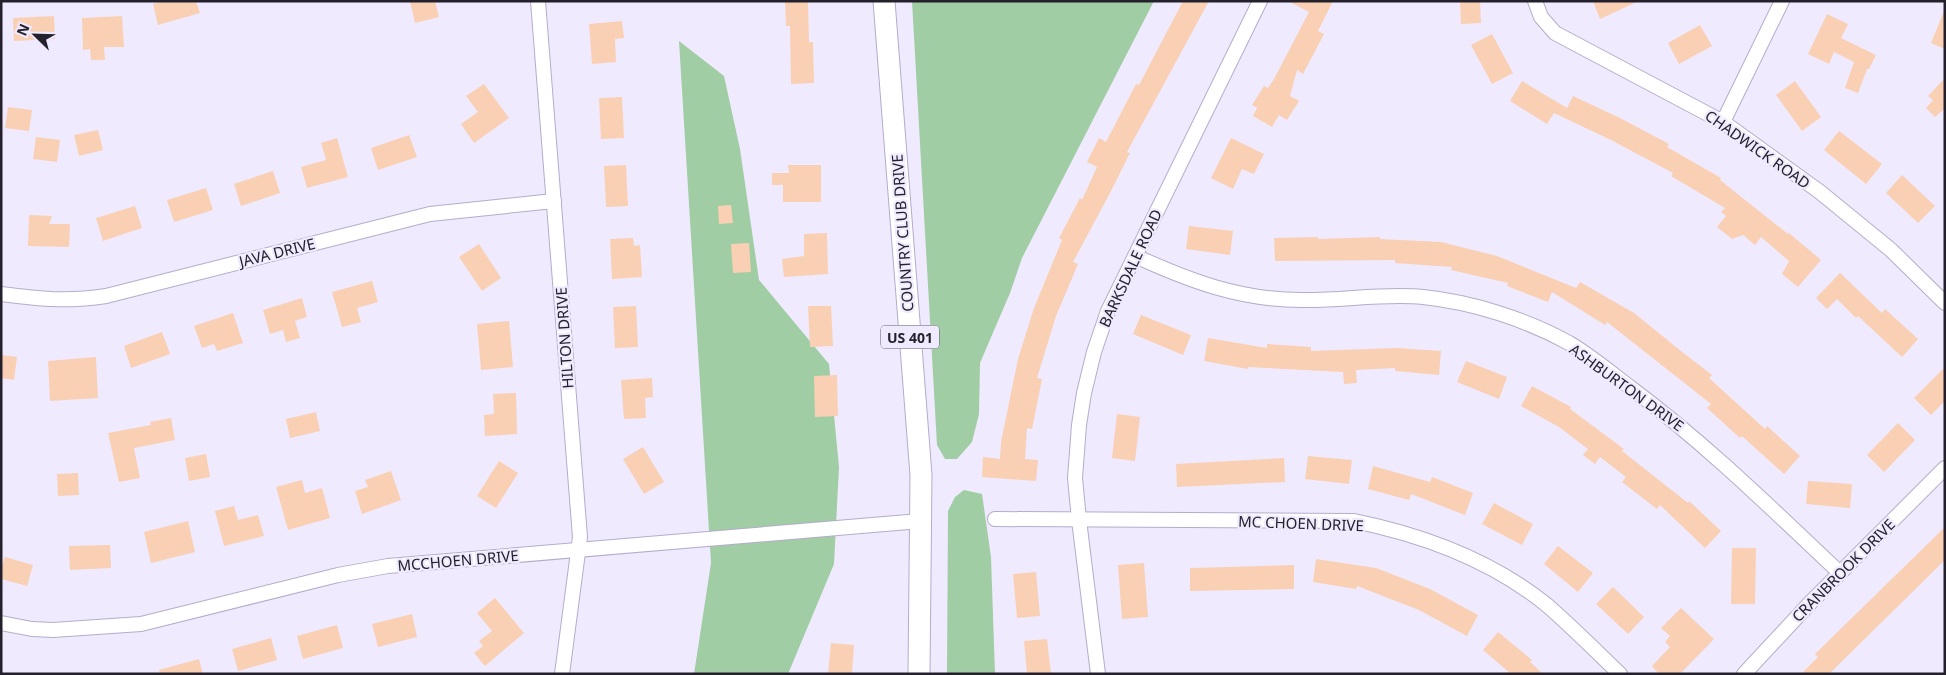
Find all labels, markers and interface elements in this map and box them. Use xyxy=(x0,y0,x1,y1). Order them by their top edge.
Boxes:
north arrow xyxy=(10,10,60,60)
text: N xyxy=(12,21,34,39)
street label: CHADWICK ROAD xyxy=(1701,105,1815,193)
street label: COUNTRY CLUB DRIVE xyxy=(887,154,917,312)
street label: BARKSDALE ROAD xyxy=(1094,206,1166,330)
street label: JAVA DRIVE xyxy=(235,233,317,272)
street label: HILTON DRIVE xyxy=(550,287,578,389)
road number: US 401 xyxy=(881,326,939,348)
street label: ASHBURTON DRIVE xyxy=(1566,339,1688,435)
street label: MC CHOEN DRIVE xyxy=(1238,511,1364,535)
street label: CRANBROOK DRIVE xyxy=(1787,514,1899,626)
street label: MCCHOEN DRIVE xyxy=(397,545,519,575)

